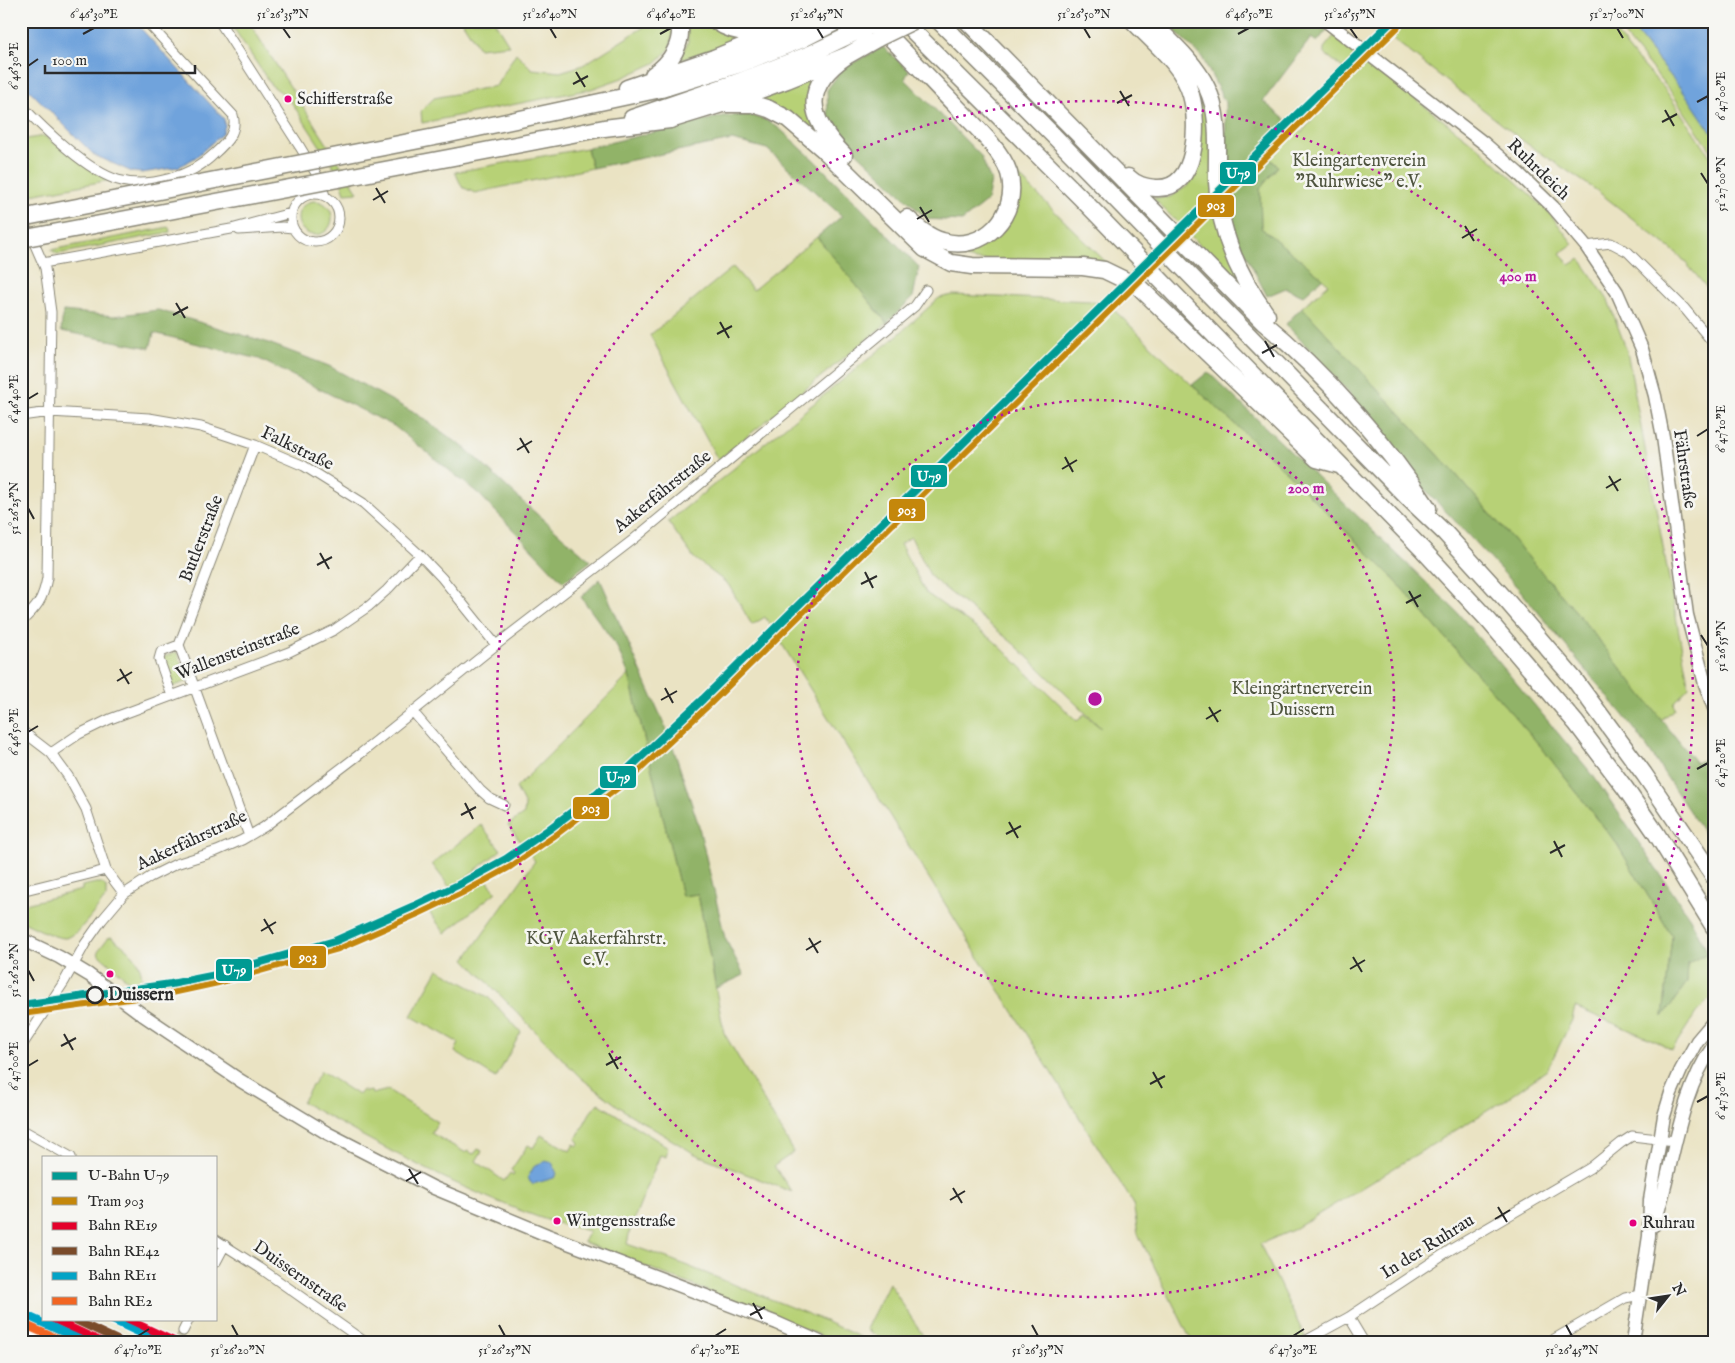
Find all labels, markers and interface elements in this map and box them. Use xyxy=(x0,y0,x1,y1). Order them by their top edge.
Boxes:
text: 6°46'30"E xyxy=(70,7,118,22)
text: 51°26'35"N xyxy=(257,7,310,22)
text: 51°26'40"N xyxy=(523,7,578,22)
text: 6°46'40"E xyxy=(646,7,696,22)
text: 51°26'45"N xyxy=(790,7,844,22)
text: 51°26'50"N xyxy=(1057,7,1111,22)
text: 6°46'50"E xyxy=(1225,7,1273,22)
text: 51°26'55"N xyxy=(1324,7,1376,22)
text: 51°27'00"N xyxy=(1589,7,1645,22)
text: 6°46'30"E xyxy=(7,42,22,90)
scale bar xyxy=(45,42,195,74)
text: 100 m xyxy=(52,51,88,70)
text: 6°47'00"E xyxy=(1714,71,1729,121)
place label: Schifferstraße xyxy=(297,89,393,110)
marker: Schifferstraße xyxy=(283,94,293,104)
street label: Ruhrdeich xyxy=(1502,134,1575,206)
park label: Kleingartenverein "Ruhrwiese" e.V. xyxy=(1292,150,1426,194)
text: 51°27'00"N xyxy=(1714,156,1729,212)
line badge: U79 xyxy=(1219,161,1257,185)
text: U79 xyxy=(1225,165,1250,183)
line badge: 903 xyxy=(1197,194,1235,218)
text: 903 xyxy=(1206,197,1225,215)
text: 400 m xyxy=(1500,267,1537,286)
text: 6°46'40"E xyxy=(7,374,22,424)
text: 6°47'10"E xyxy=(1714,405,1729,453)
street label: Falkstraße xyxy=(257,422,337,476)
street label: Fährstraße xyxy=(1667,428,1701,510)
street label: Aakerfährstraße xyxy=(609,446,717,539)
line badge: U79 xyxy=(910,464,948,488)
text: U79 xyxy=(916,468,941,486)
text: 200 m xyxy=(1288,479,1325,498)
text: 51°26'25"N xyxy=(7,481,22,534)
street label: Butlerstraße xyxy=(175,492,229,586)
line badge: 903 xyxy=(888,498,926,522)
text: 903 xyxy=(897,502,916,520)
street label: Wallensteinstraße xyxy=(173,618,303,686)
text: 51°26'55"N xyxy=(1714,620,1729,672)
park label: Kleingärtnerverein Duissern xyxy=(1232,678,1373,722)
centre of rings xyxy=(1086,690,1104,708)
text: 6°46'50"E xyxy=(7,708,22,756)
text: 6°47'20"E xyxy=(1714,738,1729,788)
line badge: U79 xyxy=(599,765,637,789)
text: U79 xyxy=(605,769,630,787)
line badge: 903 xyxy=(572,796,610,820)
text: 903 xyxy=(581,800,600,818)
street label: Aakerfährstraße xyxy=(132,805,251,877)
park label: KGV Aakerfährstr. e.V. xyxy=(526,928,666,972)
text: 51°26'20"N xyxy=(7,942,22,997)
line badge: 903 xyxy=(289,945,327,969)
text: 903 xyxy=(298,949,317,967)
line badge: U79 xyxy=(215,958,253,982)
text: U79 xyxy=(221,962,246,980)
unlabelled marker xyxy=(105,969,115,979)
place label: Duissern xyxy=(108,984,174,1007)
marker: Duissern xyxy=(86,986,104,1004)
text: 6°47'00"E xyxy=(7,1041,22,1091)
text: 6°47'30"E xyxy=(1714,1072,1729,1120)
legend xyxy=(42,1156,218,1320)
text: U-Bahn U79 xyxy=(88,1166,170,1185)
text: Tram 903 xyxy=(88,1192,144,1211)
street label: In der Ruhrau xyxy=(1377,1209,1479,1285)
place label: Wintgensstraße xyxy=(566,1211,676,1232)
place label: Ruhrau xyxy=(1642,1213,1695,1234)
text: Bahn RE19 xyxy=(88,1216,158,1235)
marker: Wintgensstraße xyxy=(552,1216,562,1226)
marker: Ruhrau xyxy=(1628,1218,1638,1228)
street label: Duissernstraße xyxy=(248,1236,352,1318)
text: Bahn RE42 xyxy=(88,1242,160,1261)
text: Bahn RE11 xyxy=(88,1266,157,1285)
north arrow xyxy=(1642,1270,1692,1320)
text: N xyxy=(1667,1279,1689,1300)
text: Bahn RE2 xyxy=(88,1292,152,1311)
text: 6°47'10"E xyxy=(114,1343,162,1358)
text: 51°26'20"N xyxy=(211,1343,266,1358)
text: 51°26'25"N xyxy=(479,1343,532,1358)
text: 6°47'20"E xyxy=(690,1343,740,1358)
text: 51°26'35"N xyxy=(1012,1343,1065,1358)
text: 6°47'30"E xyxy=(1269,1343,1317,1358)
text: 51°26'45"N xyxy=(1545,1343,1599,1358)

